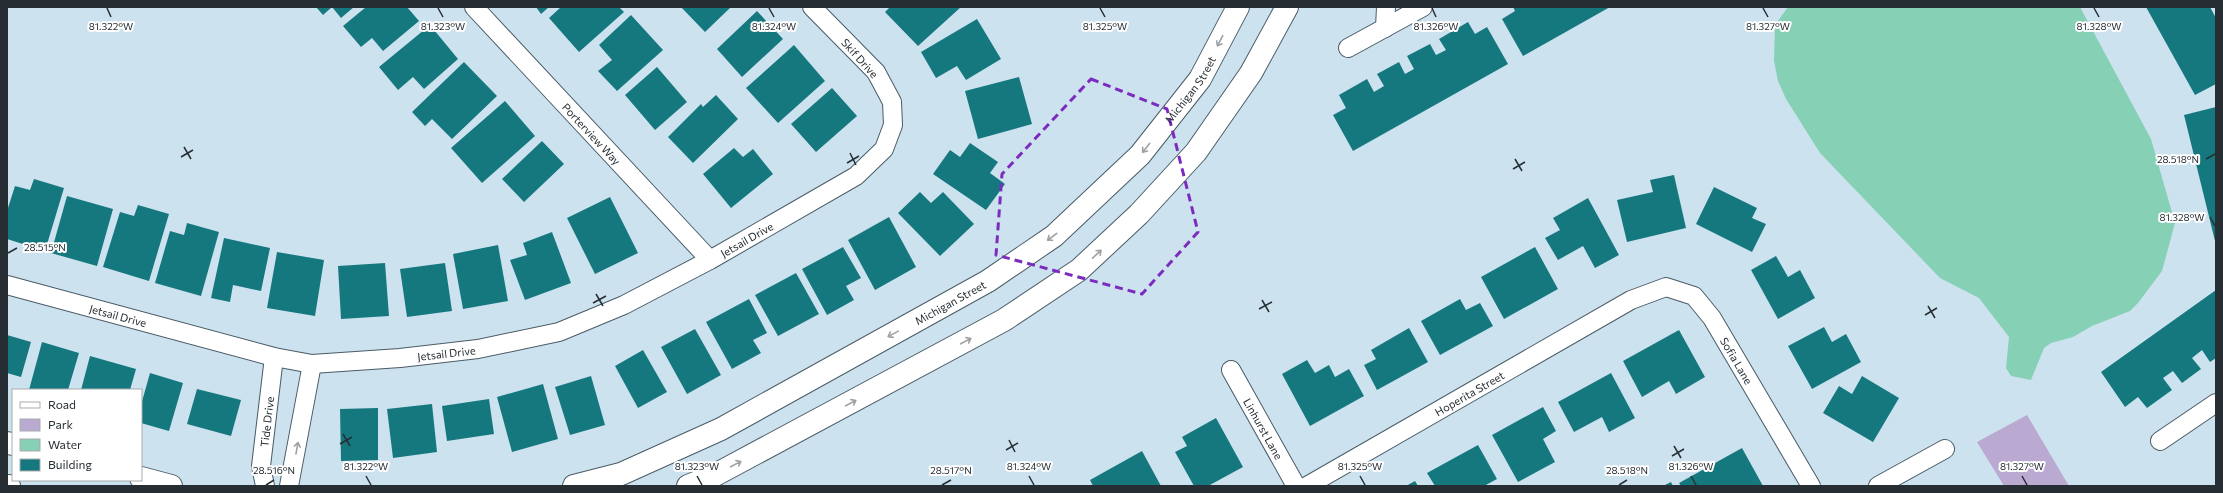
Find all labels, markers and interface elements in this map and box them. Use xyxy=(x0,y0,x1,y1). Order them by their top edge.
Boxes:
text: 81.322°W xyxy=(89,20,133,32)
text: 81.323°W xyxy=(421,20,465,32)
text: 81.324°W xyxy=(752,20,796,32)
text: 81.325°W xyxy=(1083,20,1127,32)
text: 81.326°W xyxy=(1414,20,1458,32)
text: 81.327°W xyxy=(1746,20,1790,32)
text: 81.328°W xyxy=(2077,20,2121,32)
one-way arrow xyxy=(1216,35,1223,47)
street label: Skif Drive xyxy=(839,36,881,80)
street label: Michigan Street xyxy=(1162,53,1218,125)
street label: Porterview Way xyxy=(560,100,624,167)
one-way arrow xyxy=(1141,142,1150,153)
text: 28.518°N xyxy=(2157,153,2199,165)
text: 81.328°W xyxy=(2160,211,2204,223)
street label: Jetsail Drive xyxy=(718,219,775,260)
one-way arrow xyxy=(1046,233,1057,242)
text: 28.515°N xyxy=(24,241,66,253)
one-way arrow xyxy=(1092,249,1102,259)
street label: Michigan Street xyxy=(912,277,988,327)
street label: Jetsail Drive xyxy=(88,301,148,329)
one-way arrow xyxy=(887,331,899,338)
street label: Sofia Lane xyxy=(1718,335,1756,386)
one-way arrow xyxy=(960,337,972,345)
street label: Jetsail Drive xyxy=(416,343,476,363)
street label: Hoperita Street xyxy=(1432,368,1507,418)
legend xyxy=(12,389,142,481)
street label: Tide Drive xyxy=(257,396,276,448)
street label: Linhurst Lane xyxy=(1241,396,1286,461)
text: Road xyxy=(48,397,76,411)
one-way arrow xyxy=(845,399,857,406)
text: Park xyxy=(48,417,74,431)
text: Water xyxy=(48,437,82,451)
one-way arrow xyxy=(293,442,301,455)
text: Building xyxy=(48,457,92,471)
text: 81.322°W xyxy=(344,460,388,472)
text: 81.323°W xyxy=(675,460,719,472)
one-way arrow xyxy=(730,460,742,467)
text: 81.324°W xyxy=(1007,460,1051,472)
text: 81.325°W xyxy=(1338,460,1382,472)
text: 81.326°W xyxy=(1669,460,1713,472)
text: 81.327°W xyxy=(2000,460,2044,472)
text: 28.516°N xyxy=(253,464,295,476)
text: 28.517°N xyxy=(930,464,972,476)
text: 28.518°N xyxy=(1606,464,1648,476)

